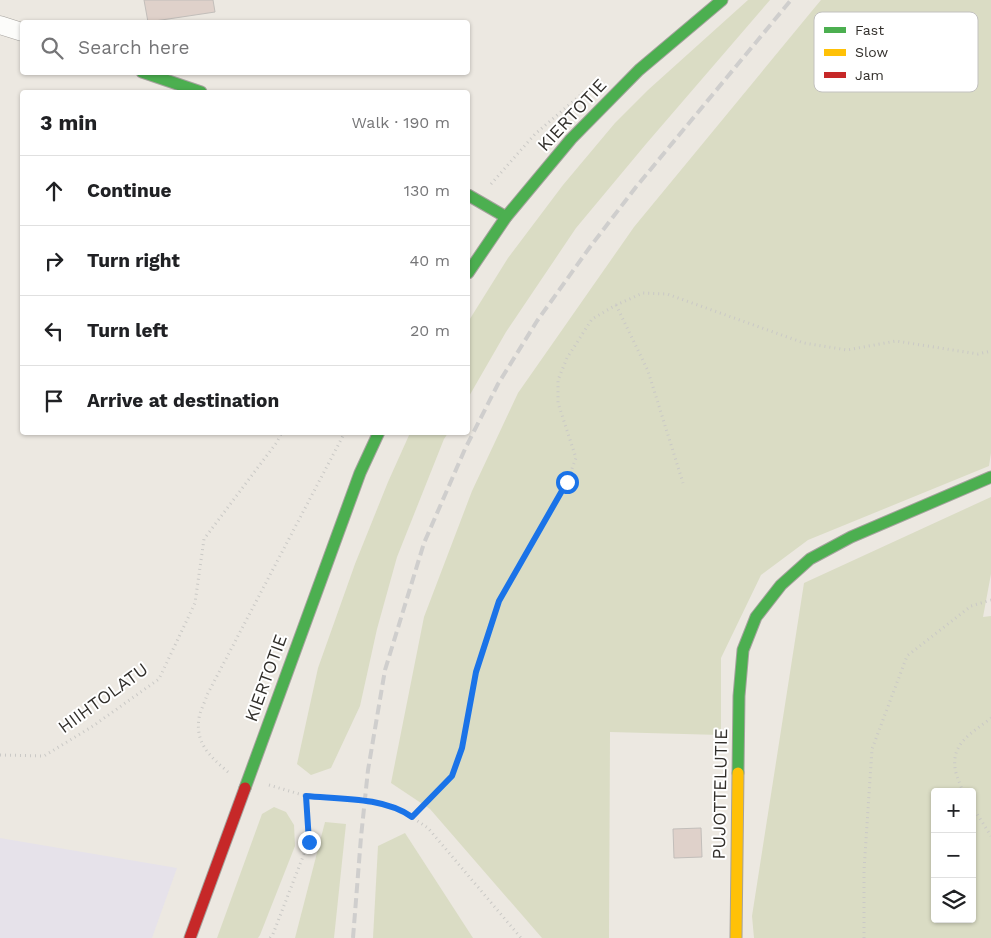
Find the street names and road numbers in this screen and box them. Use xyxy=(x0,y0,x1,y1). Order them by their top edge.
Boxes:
street label: KIERTOTIE xyxy=(533,74,611,155)
street label: KIERTOTIE xyxy=(240,631,291,724)
street label: HIIHTOLATU xyxy=(54,658,152,737)
street label: PUJOTTELUTIE xyxy=(708,728,731,860)

